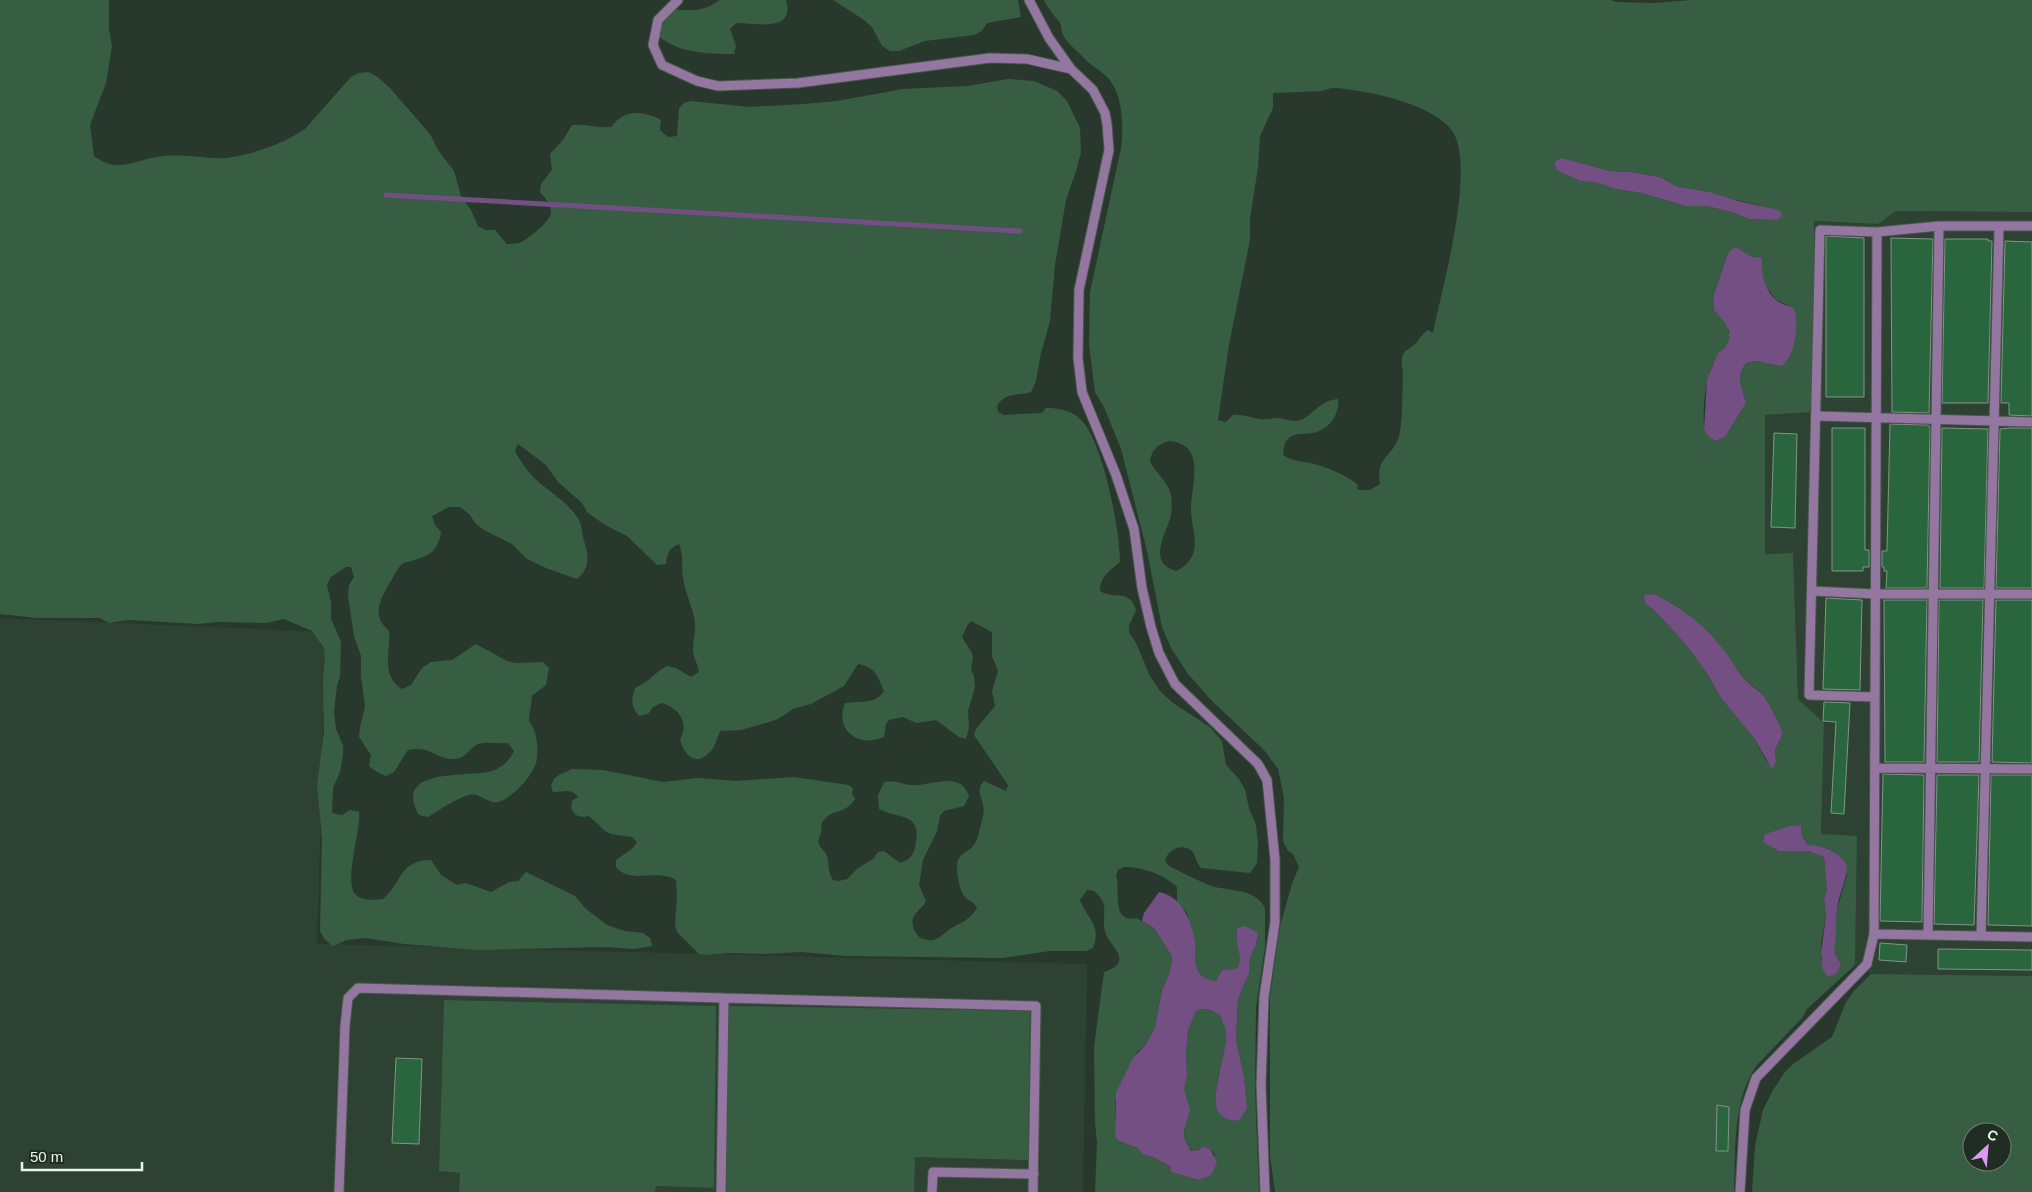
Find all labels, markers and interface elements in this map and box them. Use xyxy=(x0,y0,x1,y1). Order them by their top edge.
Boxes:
north arrow xyxy=(1962,1122,2012,1172)
text: С xyxy=(1985,1126,2001,1145)
scale bar xyxy=(22,1140,142,1172)
text: 50 m xyxy=(30,1148,63,1165)

